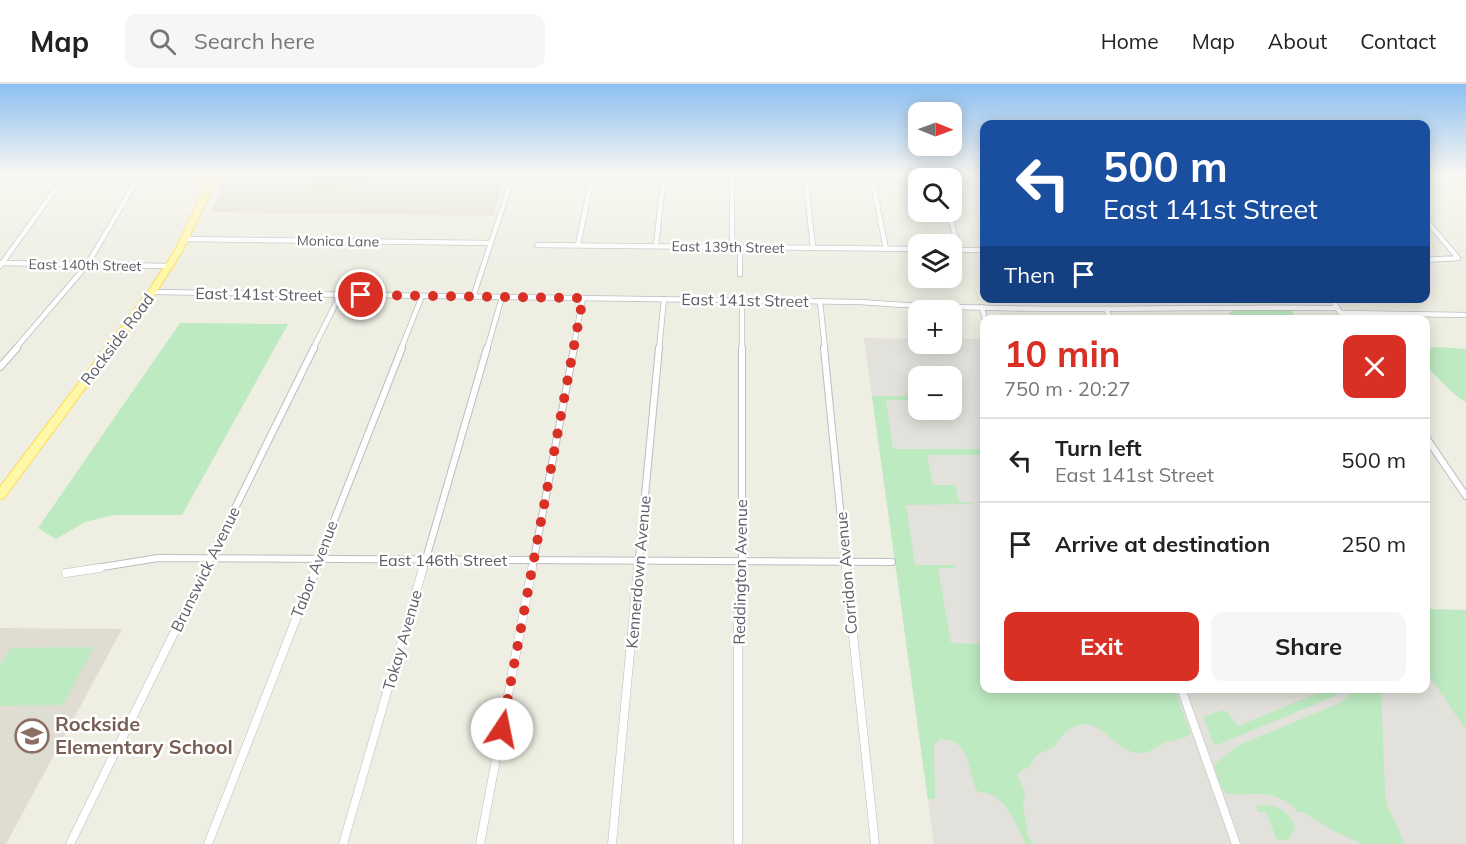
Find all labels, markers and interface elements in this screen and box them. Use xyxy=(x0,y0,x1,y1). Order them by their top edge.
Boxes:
search box xyxy=(125,14,545,68)
text: Map xyxy=(30,24,89,59)
icon: search xyxy=(146,25,179,58)
text: Search here xyxy=(194,27,315,55)
text: Home xyxy=(1101,28,1159,54)
text: Map xyxy=(1192,28,1235,54)
text: About xyxy=(1268,28,1327,54)
text: Contact xyxy=(1360,28,1436,54)
north arrow xyxy=(908,102,962,156)
map controls xyxy=(908,102,962,420)
text: 500 m xyxy=(1103,140,1228,193)
icon: left xyxy=(1004,144,1082,222)
button: search xyxy=(908,168,962,222)
text: East 141st Street xyxy=(1103,192,1318,226)
street label: Monica Lane xyxy=(297,231,379,251)
button: layers xyxy=(908,234,962,288)
street label: East 139th Street xyxy=(672,237,785,257)
street label: East 140th Street xyxy=(29,255,142,275)
icon: arrive xyxy=(1067,258,1100,291)
text: Then xyxy=(1004,261,1055,289)
pin xyxy=(335,269,386,320)
icon: arrive xyxy=(344,278,377,311)
street label: East 141st Street xyxy=(195,283,323,305)
street label: Rockside Road xyxy=(76,289,158,389)
street label: East 141st Street xyxy=(681,289,809,311)
button: + xyxy=(908,300,962,354)
text: 10 min xyxy=(1004,331,1121,376)
button: close xyxy=(1343,335,1406,398)
button: − xyxy=(908,366,962,420)
text: 750 m · 20:27 xyxy=(1004,376,1130,401)
text: Turn left xyxy=(1055,434,1142,462)
icon: left xyxy=(1004,444,1037,477)
text: 500 m xyxy=(1341,446,1406,474)
text: East 141st Street xyxy=(1055,462,1214,487)
street label: Kennerdown Avenue xyxy=(621,495,655,649)
street label: Reddington Avenue xyxy=(729,499,751,645)
street label: Brunswick Avenue xyxy=(166,503,244,635)
street label: Corridon Avenue xyxy=(831,511,861,635)
street label: Tabor Avenue xyxy=(286,518,342,620)
icon: arrive xyxy=(1004,528,1037,561)
text: Arrive at destination xyxy=(1055,530,1270,558)
text: 250 m xyxy=(1341,530,1406,558)
street label: East 146th Street xyxy=(379,550,508,570)
street label: Tokay Avenue xyxy=(378,587,426,693)
button: Exit xyxy=(1004,612,1199,681)
button: Share xyxy=(1211,612,1406,681)
position arrow xyxy=(470,697,534,761)
place label: Rockside Elementary School xyxy=(55,711,233,759)
school or university icon: Rockside Elementary School xyxy=(14,718,50,754)

